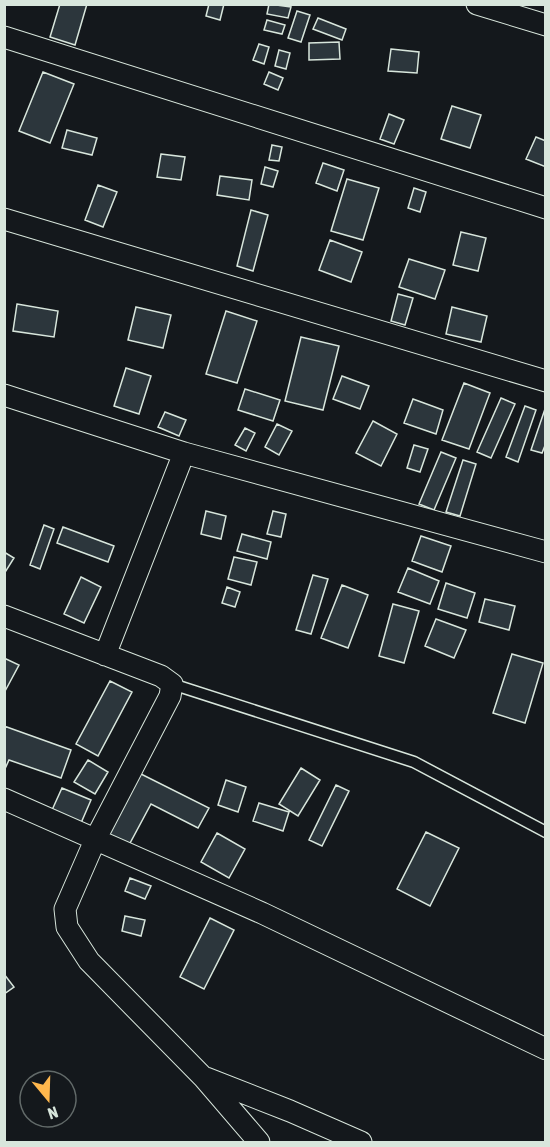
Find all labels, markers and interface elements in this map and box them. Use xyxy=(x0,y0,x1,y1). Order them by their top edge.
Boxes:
north arrow xyxy=(18,1069,78,1129)
text: N xyxy=(45,1103,60,1123)

